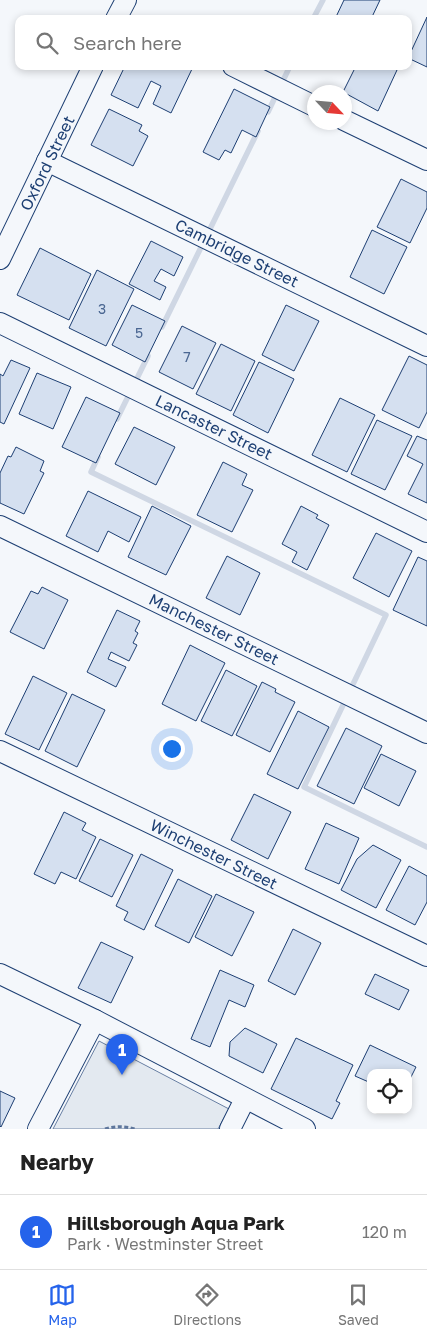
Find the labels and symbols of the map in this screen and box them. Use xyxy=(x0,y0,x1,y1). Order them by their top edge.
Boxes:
north arrow xyxy=(307,85,352,130)
street label: Oxford Street xyxy=(15,112,79,214)
street label: Cambridge Street xyxy=(172,214,302,292)
house number: 3 xyxy=(98,300,106,317)
house number: 5 xyxy=(135,324,143,341)
house number: 7 xyxy=(183,348,191,365)
street label: Lancaster Street xyxy=(152,390,276,464)
street label: Manchester Street xyxy=(146,589,282,669)
your location xyxy=(159,736,185,762)
street label: Winchester Street xyxy=(147,815,281,893)
pin: 1 xyxy=(106,1034,138,1075)

